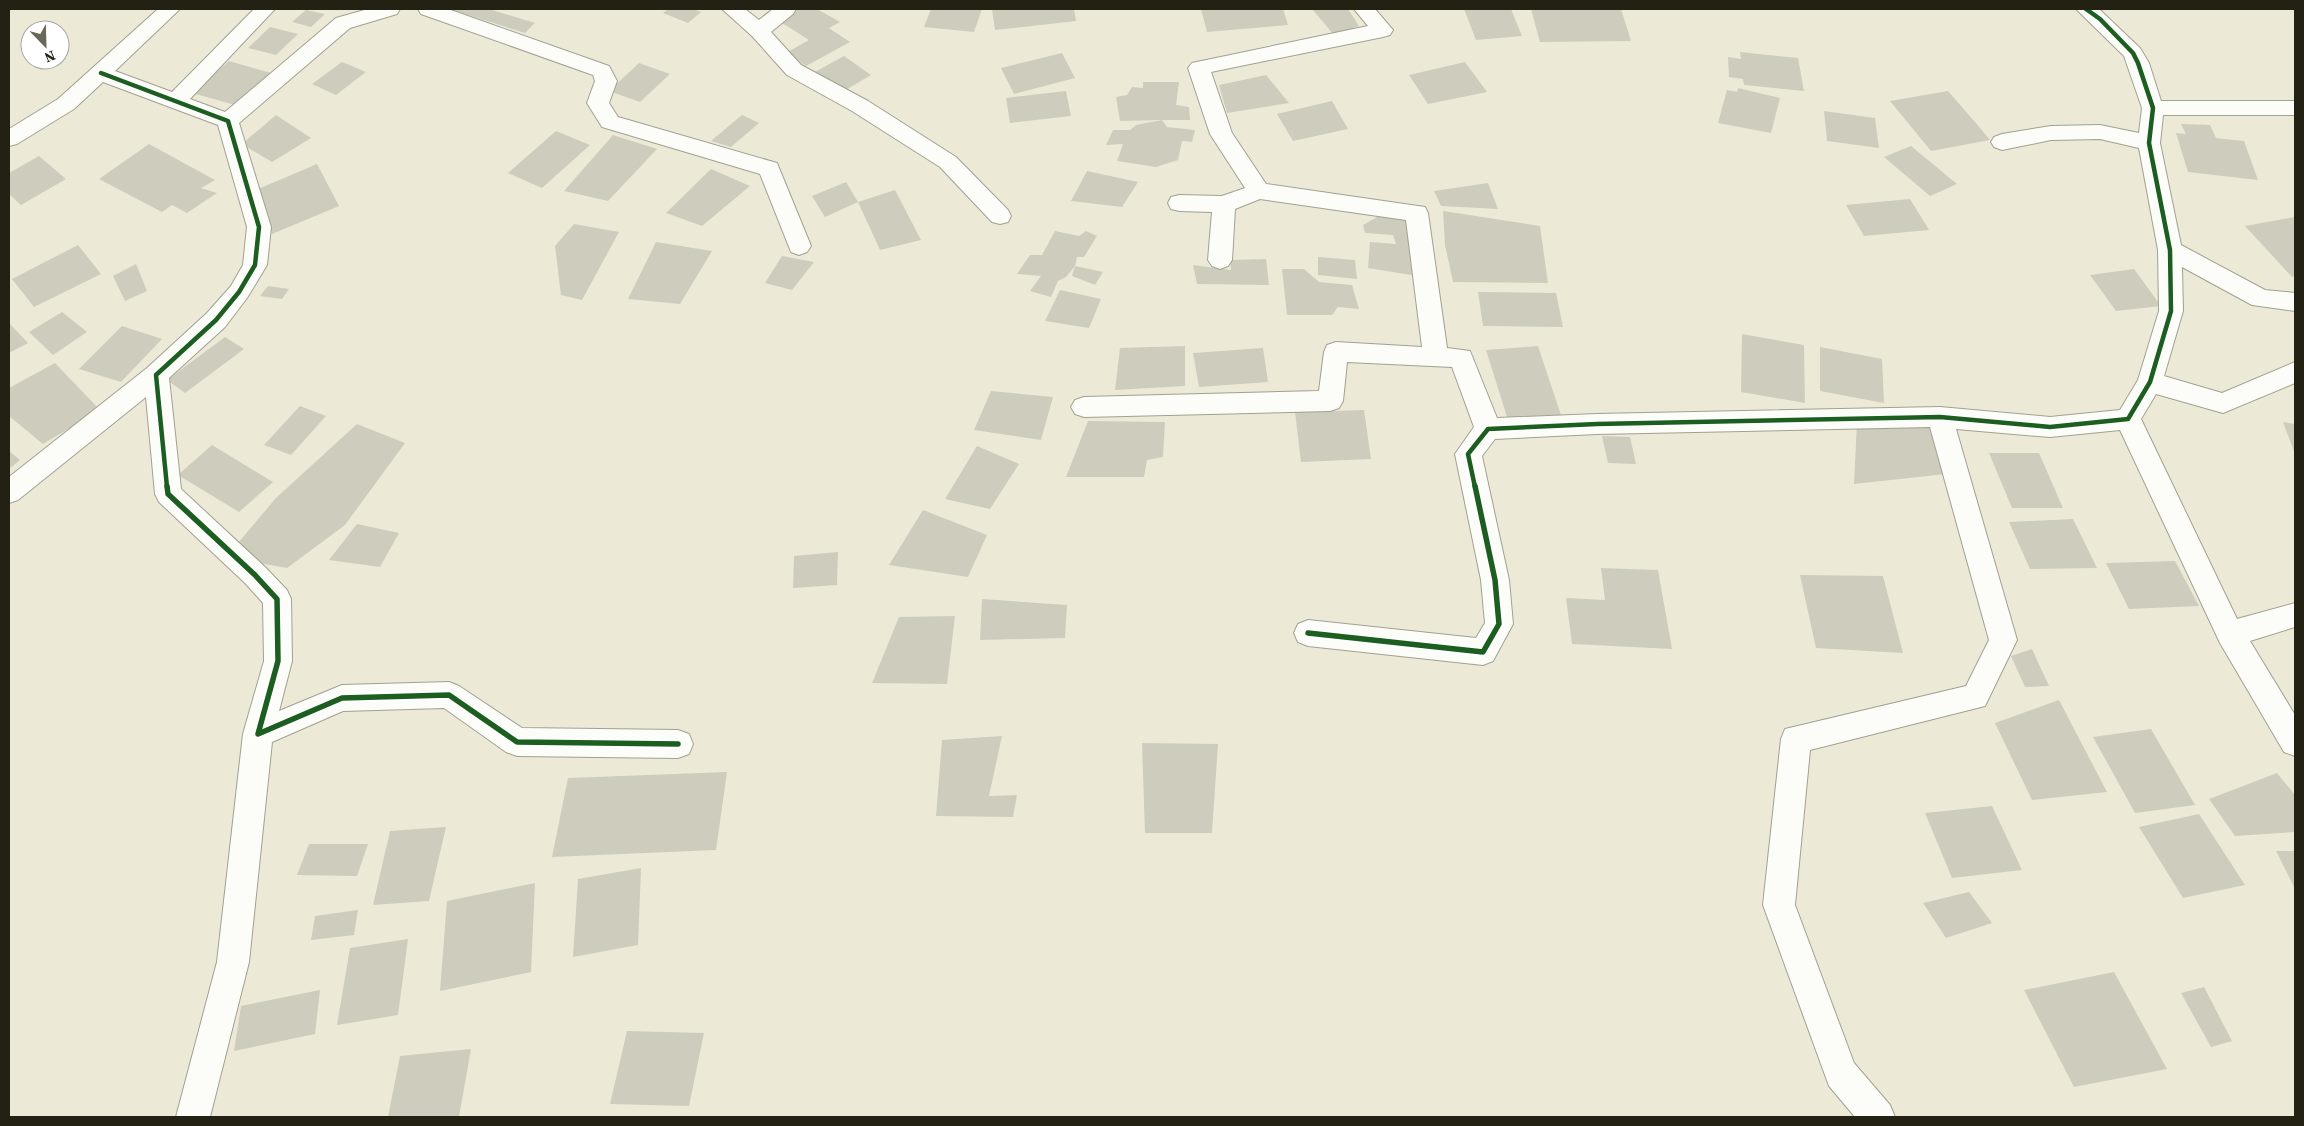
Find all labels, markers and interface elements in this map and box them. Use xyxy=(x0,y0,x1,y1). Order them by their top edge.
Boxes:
north arrow xyxy=(20,20,70,70)
text: N xyxy=(41,46,59,68)

